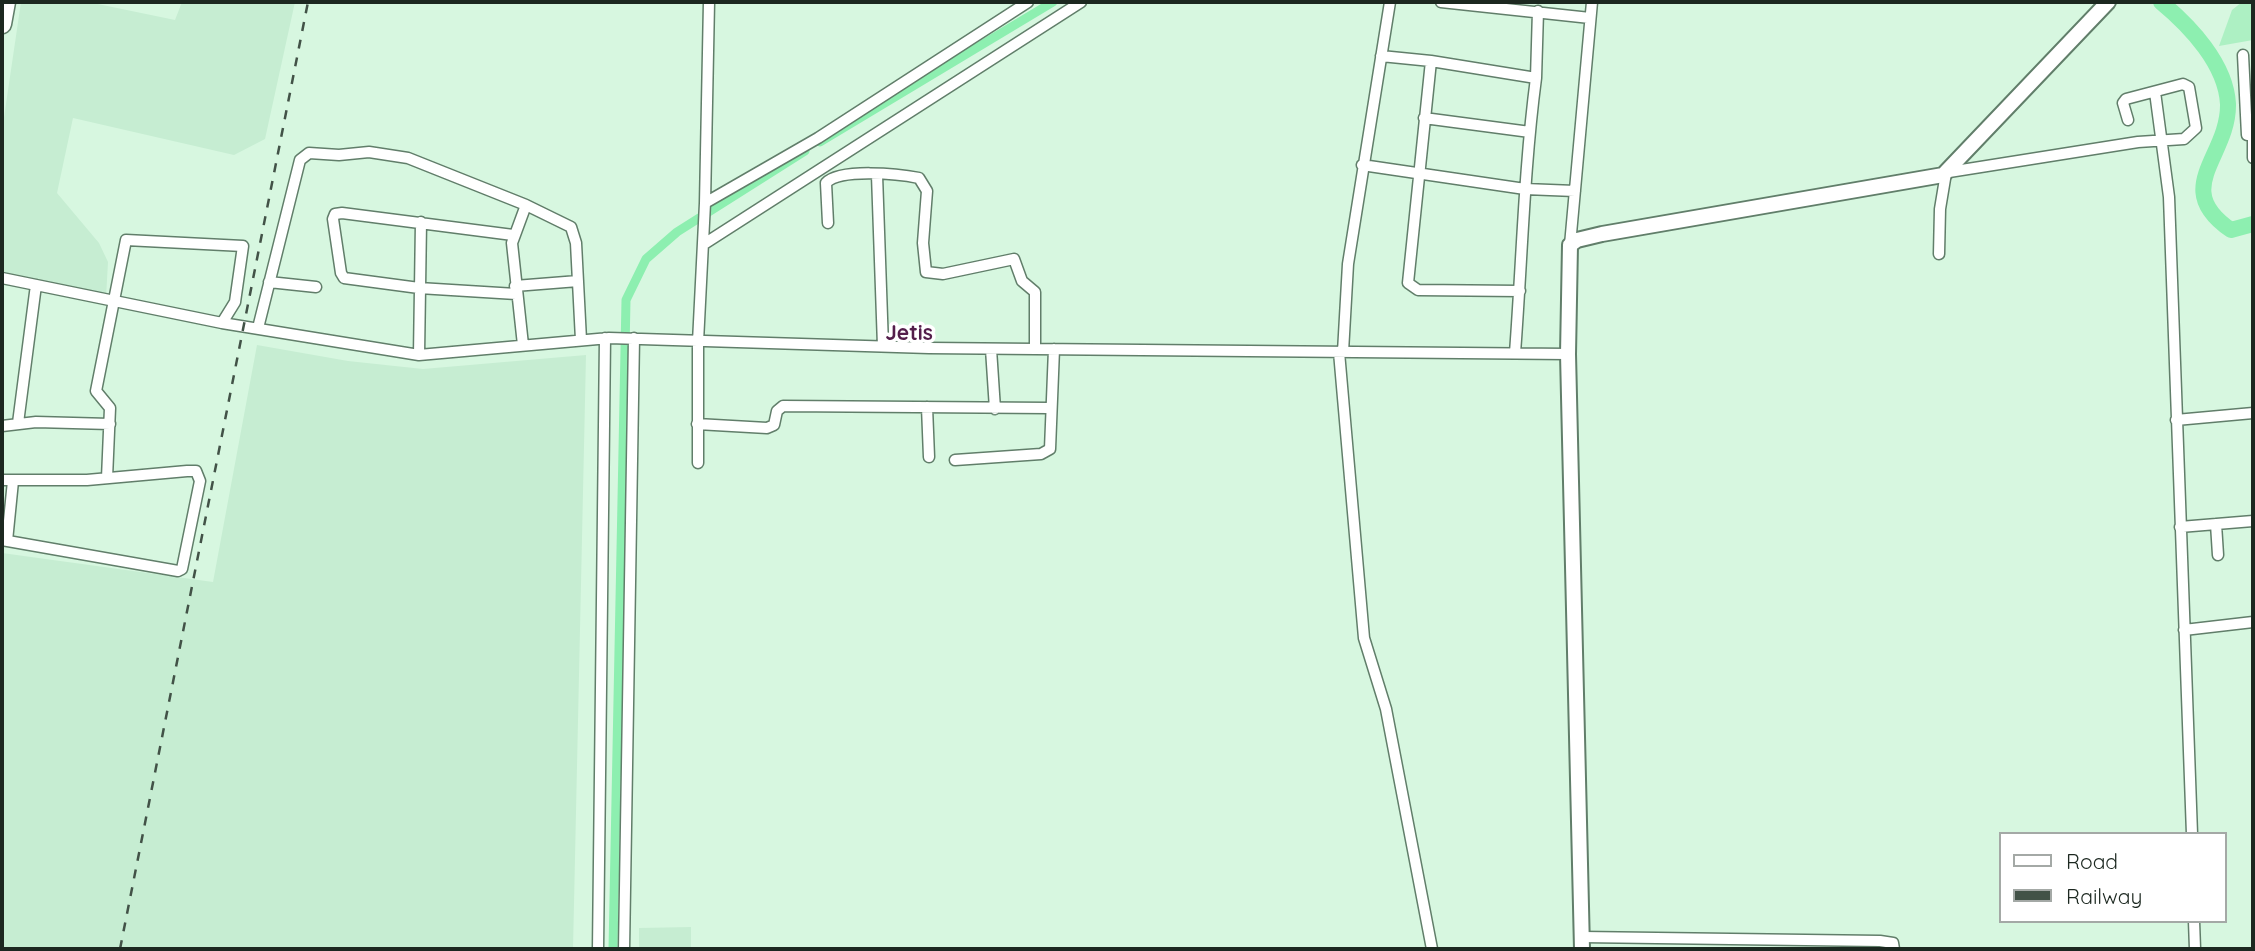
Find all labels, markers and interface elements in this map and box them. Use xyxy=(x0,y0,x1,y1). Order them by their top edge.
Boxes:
district label: Jetis xyxy=(885,321,933,347)
legend xyxy=(2000,832,2227,923)
text: Road xyxy=(2066,848,2118,874)
text: Railway xyxy=(2066,883,2142,909)

